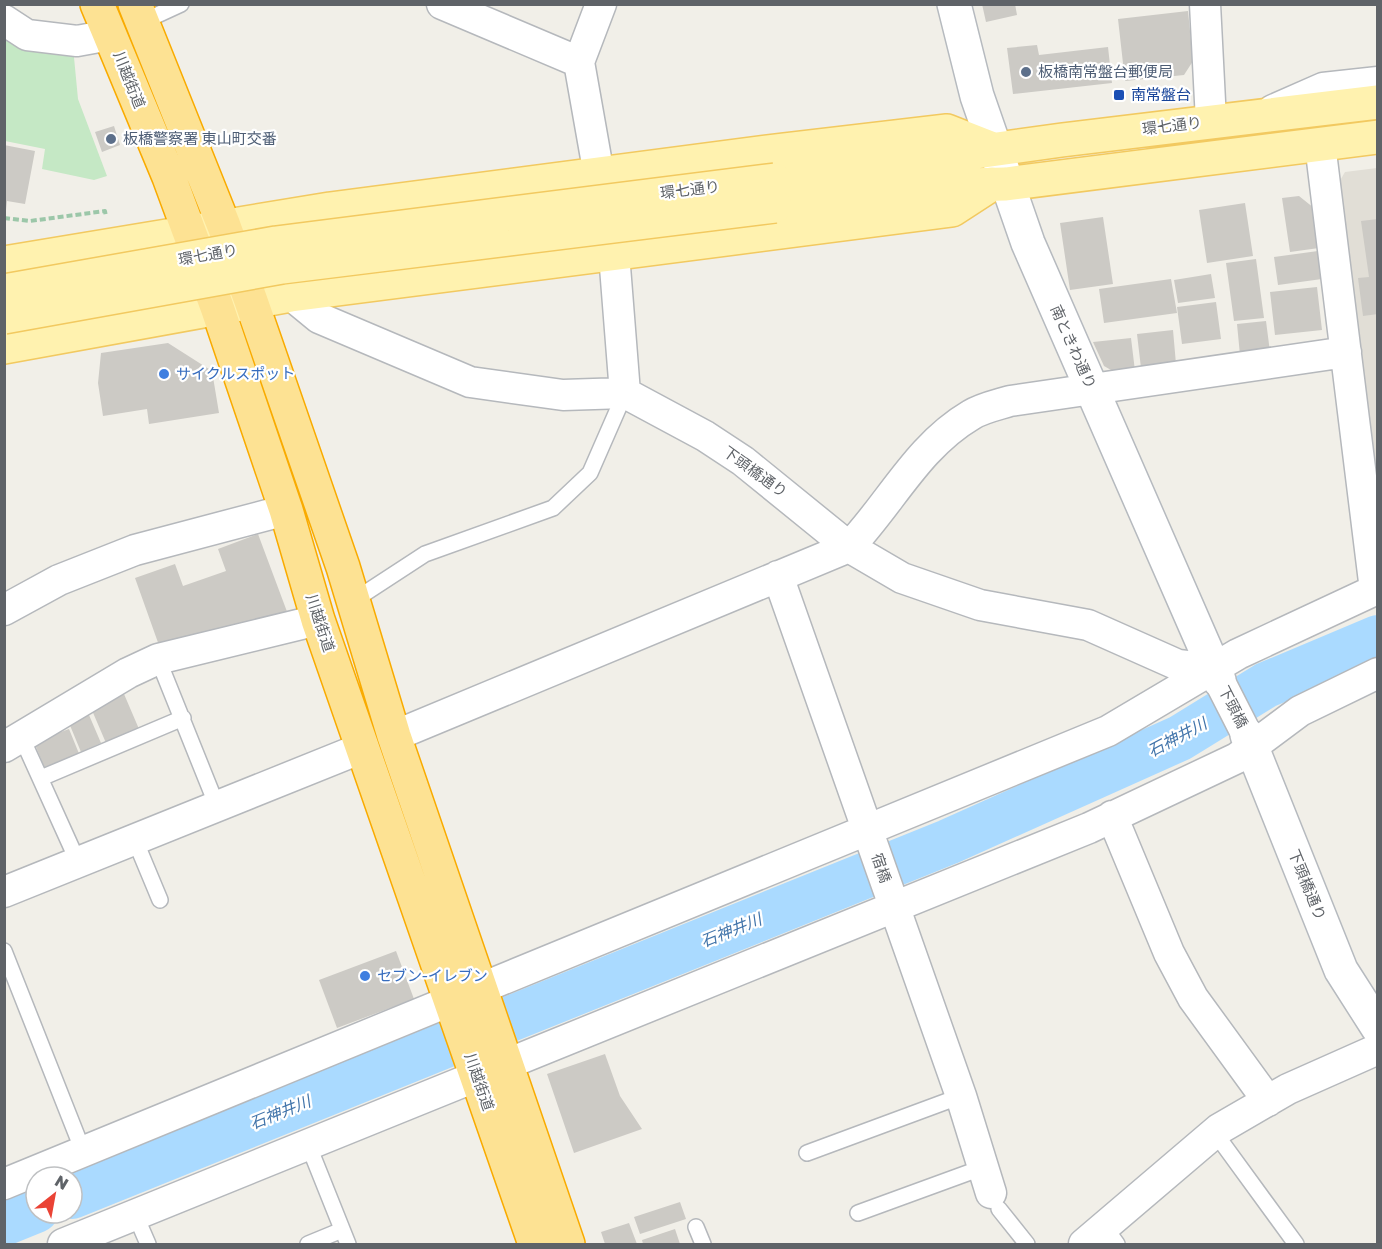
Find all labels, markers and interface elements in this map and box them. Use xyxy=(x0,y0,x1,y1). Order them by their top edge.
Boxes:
street label: 川越街道 xyxy=(110,48,150,111)
place label: 板橋南常盤台郵便局 xyxy=(1038,62,1173,80)
marker: 板橋南常盤台郵便局 xyxy=(1019,65,1033,79)
place label: 南常盤台 xyxy=(1131,85,1191,103)
marker: 南常盤台 xyxy=(1112,88,1126,102)
street label: 環七通り xyxy=(1141,112,1203,138)
place label: 板橋警察署 東山町交番 xyxy=(123,129,277,147)
marker: 板橋警察署 東山町交番 xyxy=(104,132,118,146)
street label: 環七通り xyxy=(659,176,721,202)
street label: 環七通り xyxy=(177,240,239,268)
street label: 南ときわ通り xyxy=(1047,302,1100,391)
place label: サイクルスポット xyxy=(176,364,295,382)
marker: サイクルスポット xyxy=(157,367,171,381)
street label: 下頭橋通り xyxy=(720,442,791,501)
street label: 川越街道 xyxy=(303,591,339,654)
street label: 下頭橋 xyxy=(1216,682,1252,731)
water label: 石神井川 xyxy=(1144,712,1212,761)
street label: 下頭橋通り xyxy=(1286,846,1330,923)
street label: 宿橋 xyxy=(869,851,895,885)
water label: 石神井川 xyxy=(698,908,766,951)
place label: セブン-イレブン xyxy=(377,966,488,984)
marker: セブン-イレブン xyxy=(358,969,372,983)
street label: 川越街道 xyxy=(462,1050,498,1113)
water label: 石神井川 xyxy=(247,1090,315,1133)
north arrow xyxy=(24,1165,84,1225)
text: N xyxy=(51,1170,72,1194)

